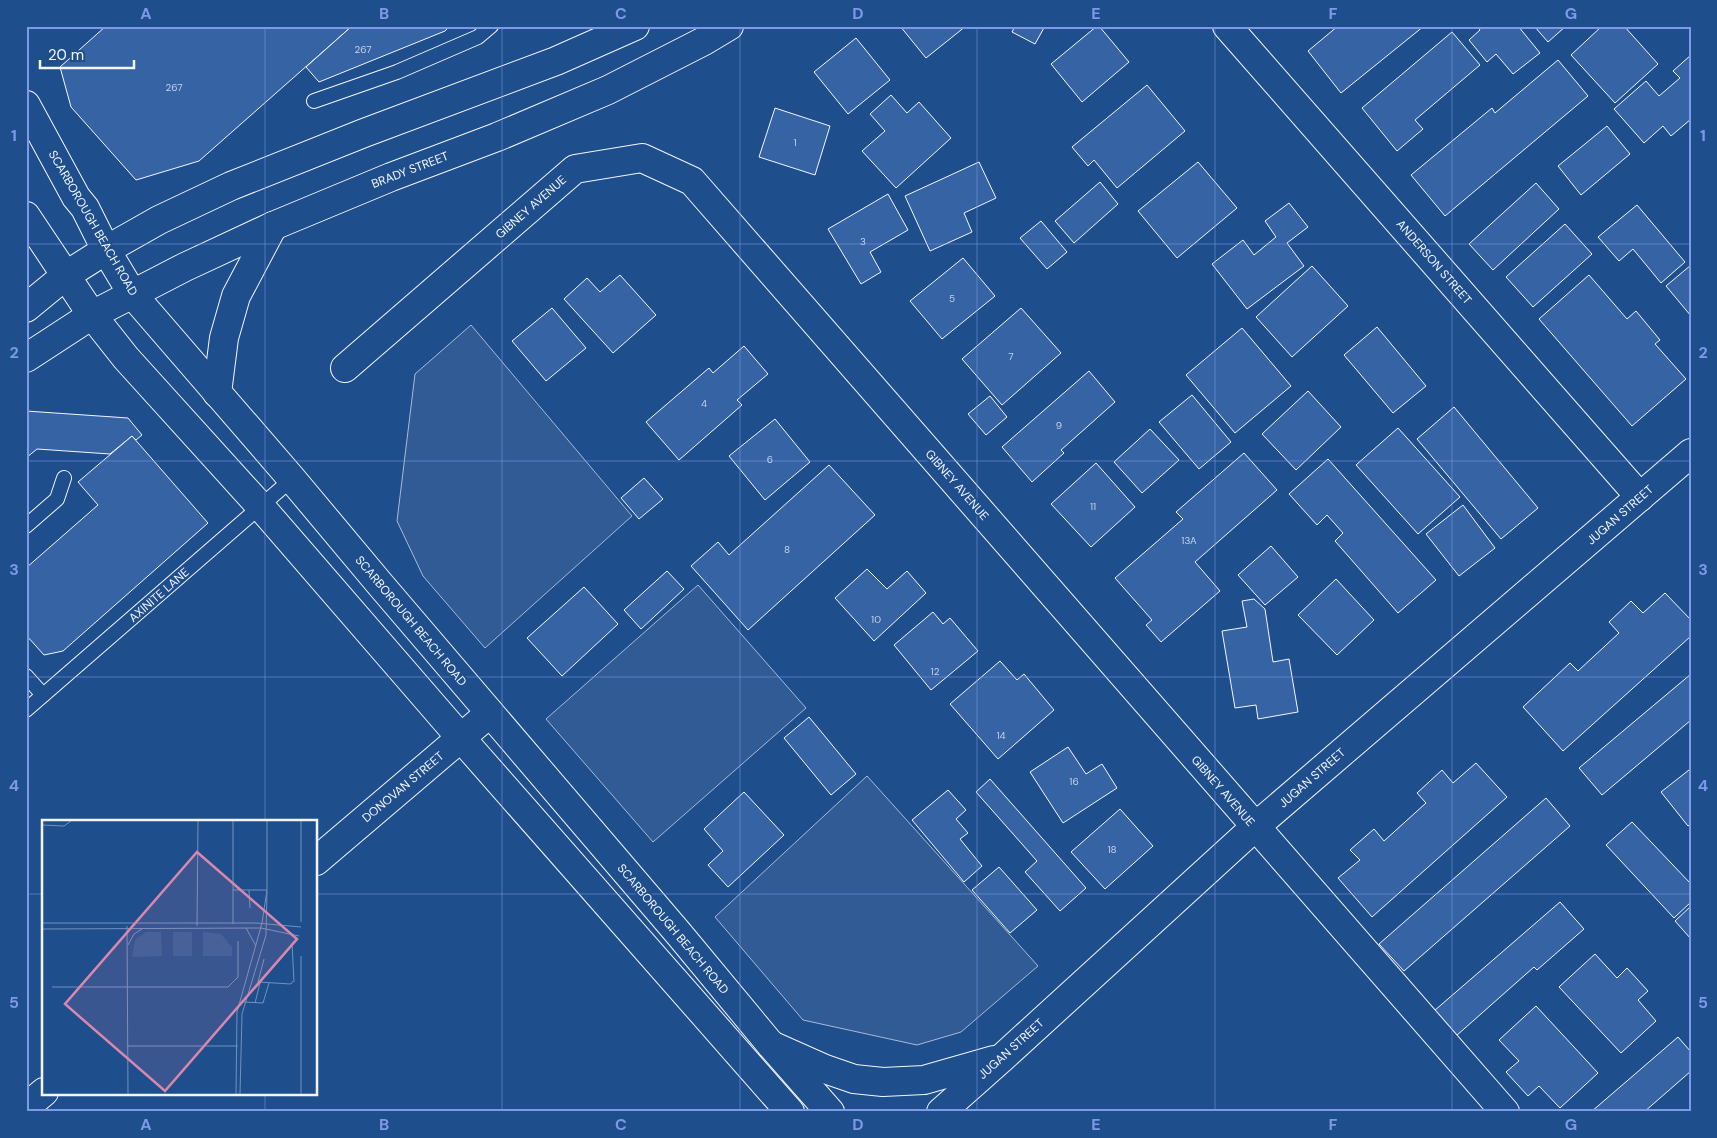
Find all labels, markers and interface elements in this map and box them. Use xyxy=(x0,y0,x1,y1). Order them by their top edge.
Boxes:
text: A xyxy=(140,3,152,24)
text: B xyxy=(379,3,389,24)
text: C xyxy=(615,3,627,24)
text: D xyxy=(852,3,864,24)
text: E xyxy=(1091,3,1101,24)
text: F xyxy=(1329,3,1338,24)
text: G xyxy=(1565,3,1577,24)
scale bar xyxy=(40,38,134,70)
house number: 267 xyxy=(354,43,372,56)
text: 20 m xyxy=(48,45,84,65)
house number: 267 xyxy=(165,81,183,94)
text: 1 xyxy=(11,125,17,146)
text: 1 xyxy=(1700,125,1706,146)
house number: 1 xyxy=(793,136,797,149)
street label: SCARBOROUGH BEACH ROAD xyxy=(45,147,141,299)
street label: BRADY STREET xyxy=(369,148,451,192)
street label: GIBNEY AVENUE xyxy=(492,172,570,242)
street label: ANDERSON STREET xyxy=(1393,216,1475,308)
house number: 3 xyxy=(860,235,866,248)
house number: 5 xyxy=(949,292,955,305)
text: 2 xyxy=(9,342,19,363)
text: 2 xyxy=(1698,342,1708,363)
house number: 7 xyxy=(1008,350,1014,363)
house number: 4 xyxy=(701,397,707,410)
house number: 9 xyxy=(1056,419,1062,432)
street label: GIBNEY AVENUE xyxy=(922,446,992,524)
house number: 6 xyxy=(767,453,773,466)
street label: JUGAN STREET xyxy=(1583,481,1657,548)
house number: 11 xyxy=(1090,500,1096,513)
house number: 13A xyxy=(1181,534,1197,547)
house number: 8 xyxy=(784,543,790,556)
street label: SCARBOROUGH BEACH ROAD xyxy=(352,553,470,689)
text: 3 xyxy=(9,559,19,580)
text: 3 xyxy=(1698,559,1708,580)
street label: AXINITE LANE xyxy=(125,564,193,626)
house number: 10 xyxy=(871,613,881,626)
house number: 12 xyxy=(931,665,940,678)
house number: 14 xyxy=(996,729,1006,742)
street label: JUGAN STREET xyxy=(1275,744,1349,811)
street label: DONOVAN STREET xyxy=(359,748,447,826)
street label: GIBNEY AVENUE xyxy=(1188,752,1258,830)
text: 4 xyxy=(9,775,19,796)
house number: 16 xyxy=(1069,775,1079,788)
text: 4 xyxy=(1698,775,1708,796)
inset map xyxy=(42,820,318,1096)
house number: 18 xyxy=(1107,843,1117,856)
street label: SCARBOROUGH BEACH ROAD xyxy=(614,861,732,997)
text: 5 xyxy=(9,992,19,1013)
text: 5 xyxy=(1698,992,1708,1013)
street label: JUGAN STREET xyxy=(975,1015,1048,1083)
text: A xyxy=(140,1114,152,1135)
text: B xyxy=(379,1114,389,1135)
text: C xyxy=(615,1114,627,1135)
text: D xyxy=(852,1114,864,1135)
text: E xyxy=(1091,1114,1101,1135)
text: F xyxy=(1329,1114,1338,1135)
text: G xyxy=(1565,1114,1577,1135)

